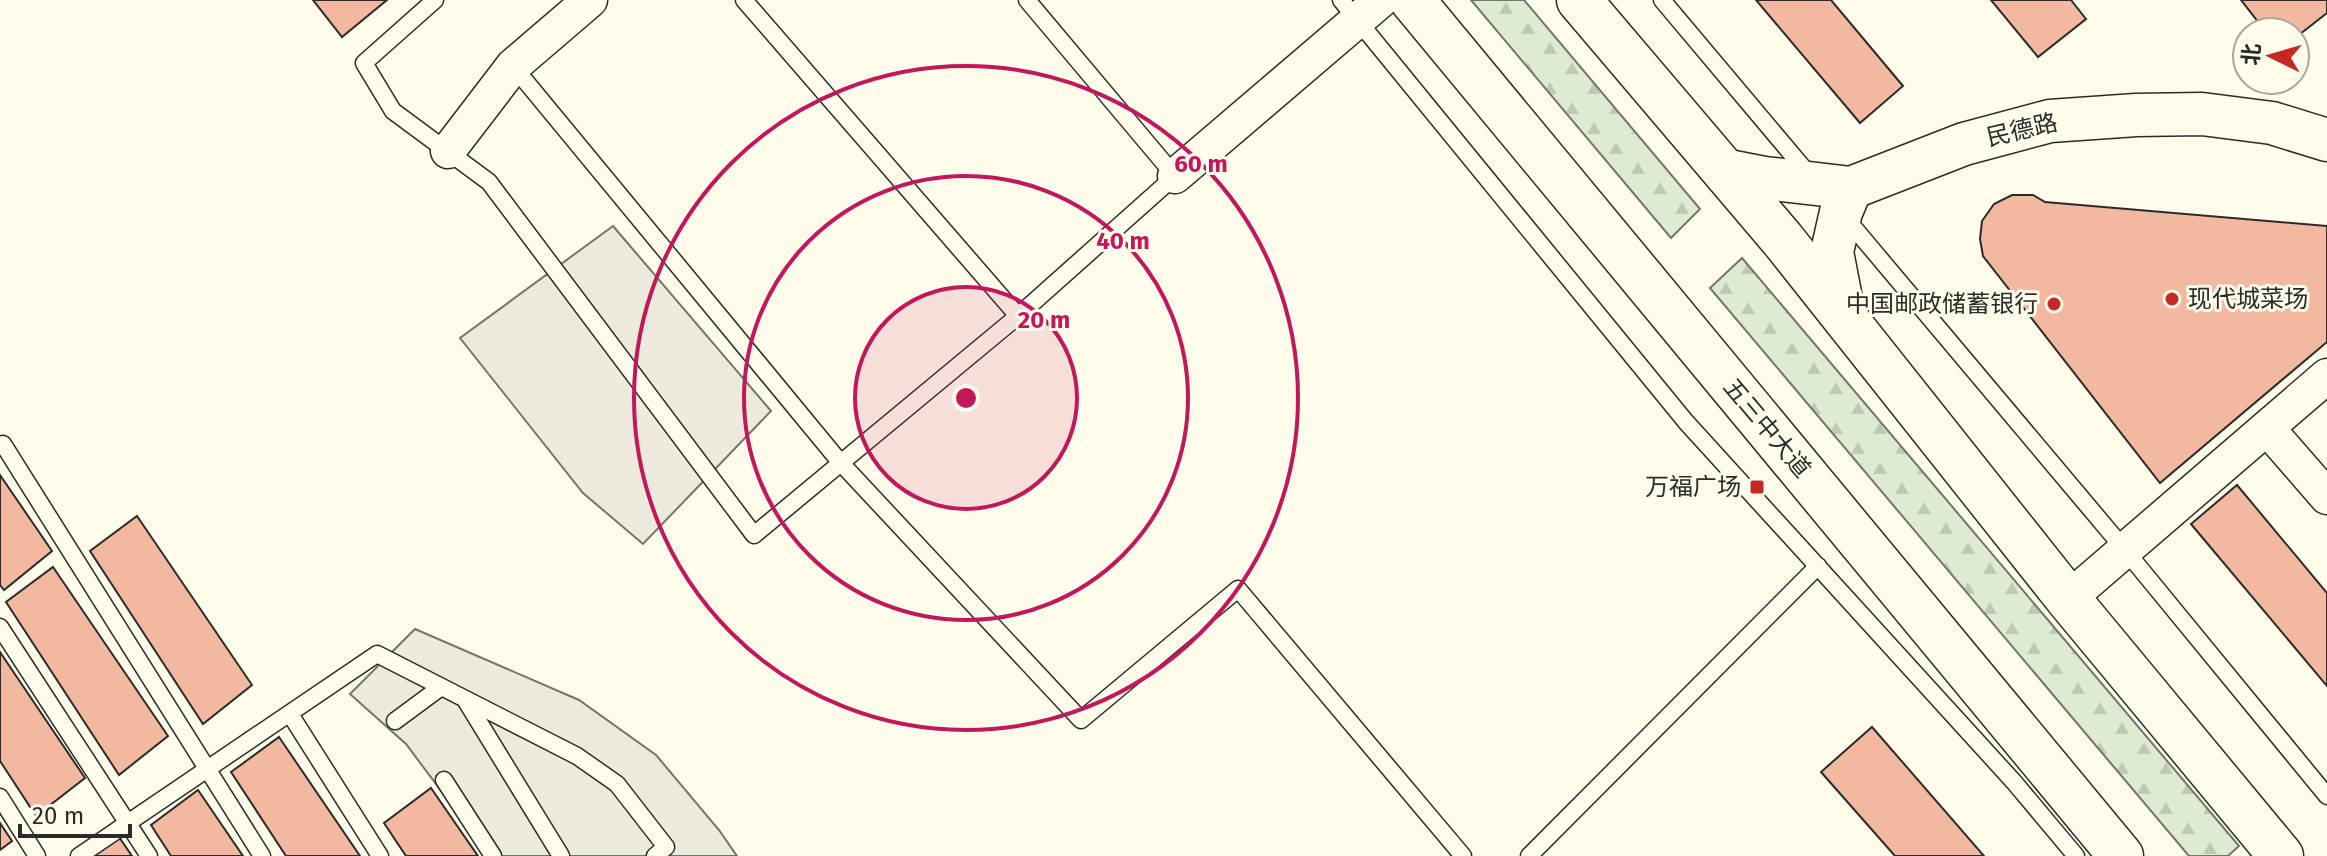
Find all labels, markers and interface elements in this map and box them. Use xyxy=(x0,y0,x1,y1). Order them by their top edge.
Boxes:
north arrow xyxy=(2231,16,2311,96)
text: 北 xyxy=(2237,42,2266,66)
street label: 民德路 xyxy=(1984,108,2060,152)
text: 60 m xyxy=(1174,150,1228,178)
text: 40 m xyxy=(1096,227,1150,255)
place label: 现代城菜场 xyxy=(2188,285,2308,313)
place label: 中国邮政储蓄银行 xyxy=(1846,290,2038,318)
marker: 现代城菜场 xyxy=(2163,290,2181,308)
marker: 中国邮政储蓄银行 xyxy=(2045,295,2063,313)
text: 20 m xyxy=(1018,306,1070,334)
street label: 五三中大道 xyxy=(1718,373,1816,483)
centre of rings xyxy=(952,384,980,412)
place label: 万福广场 xyxy=(1645,473,1741,501)
marker: 万福广场 xyxy=(1748,478,1766,496)
scale bar xyxy=(20,788,130,838)
text: 20 m xyxy=(32,802,84,830)

